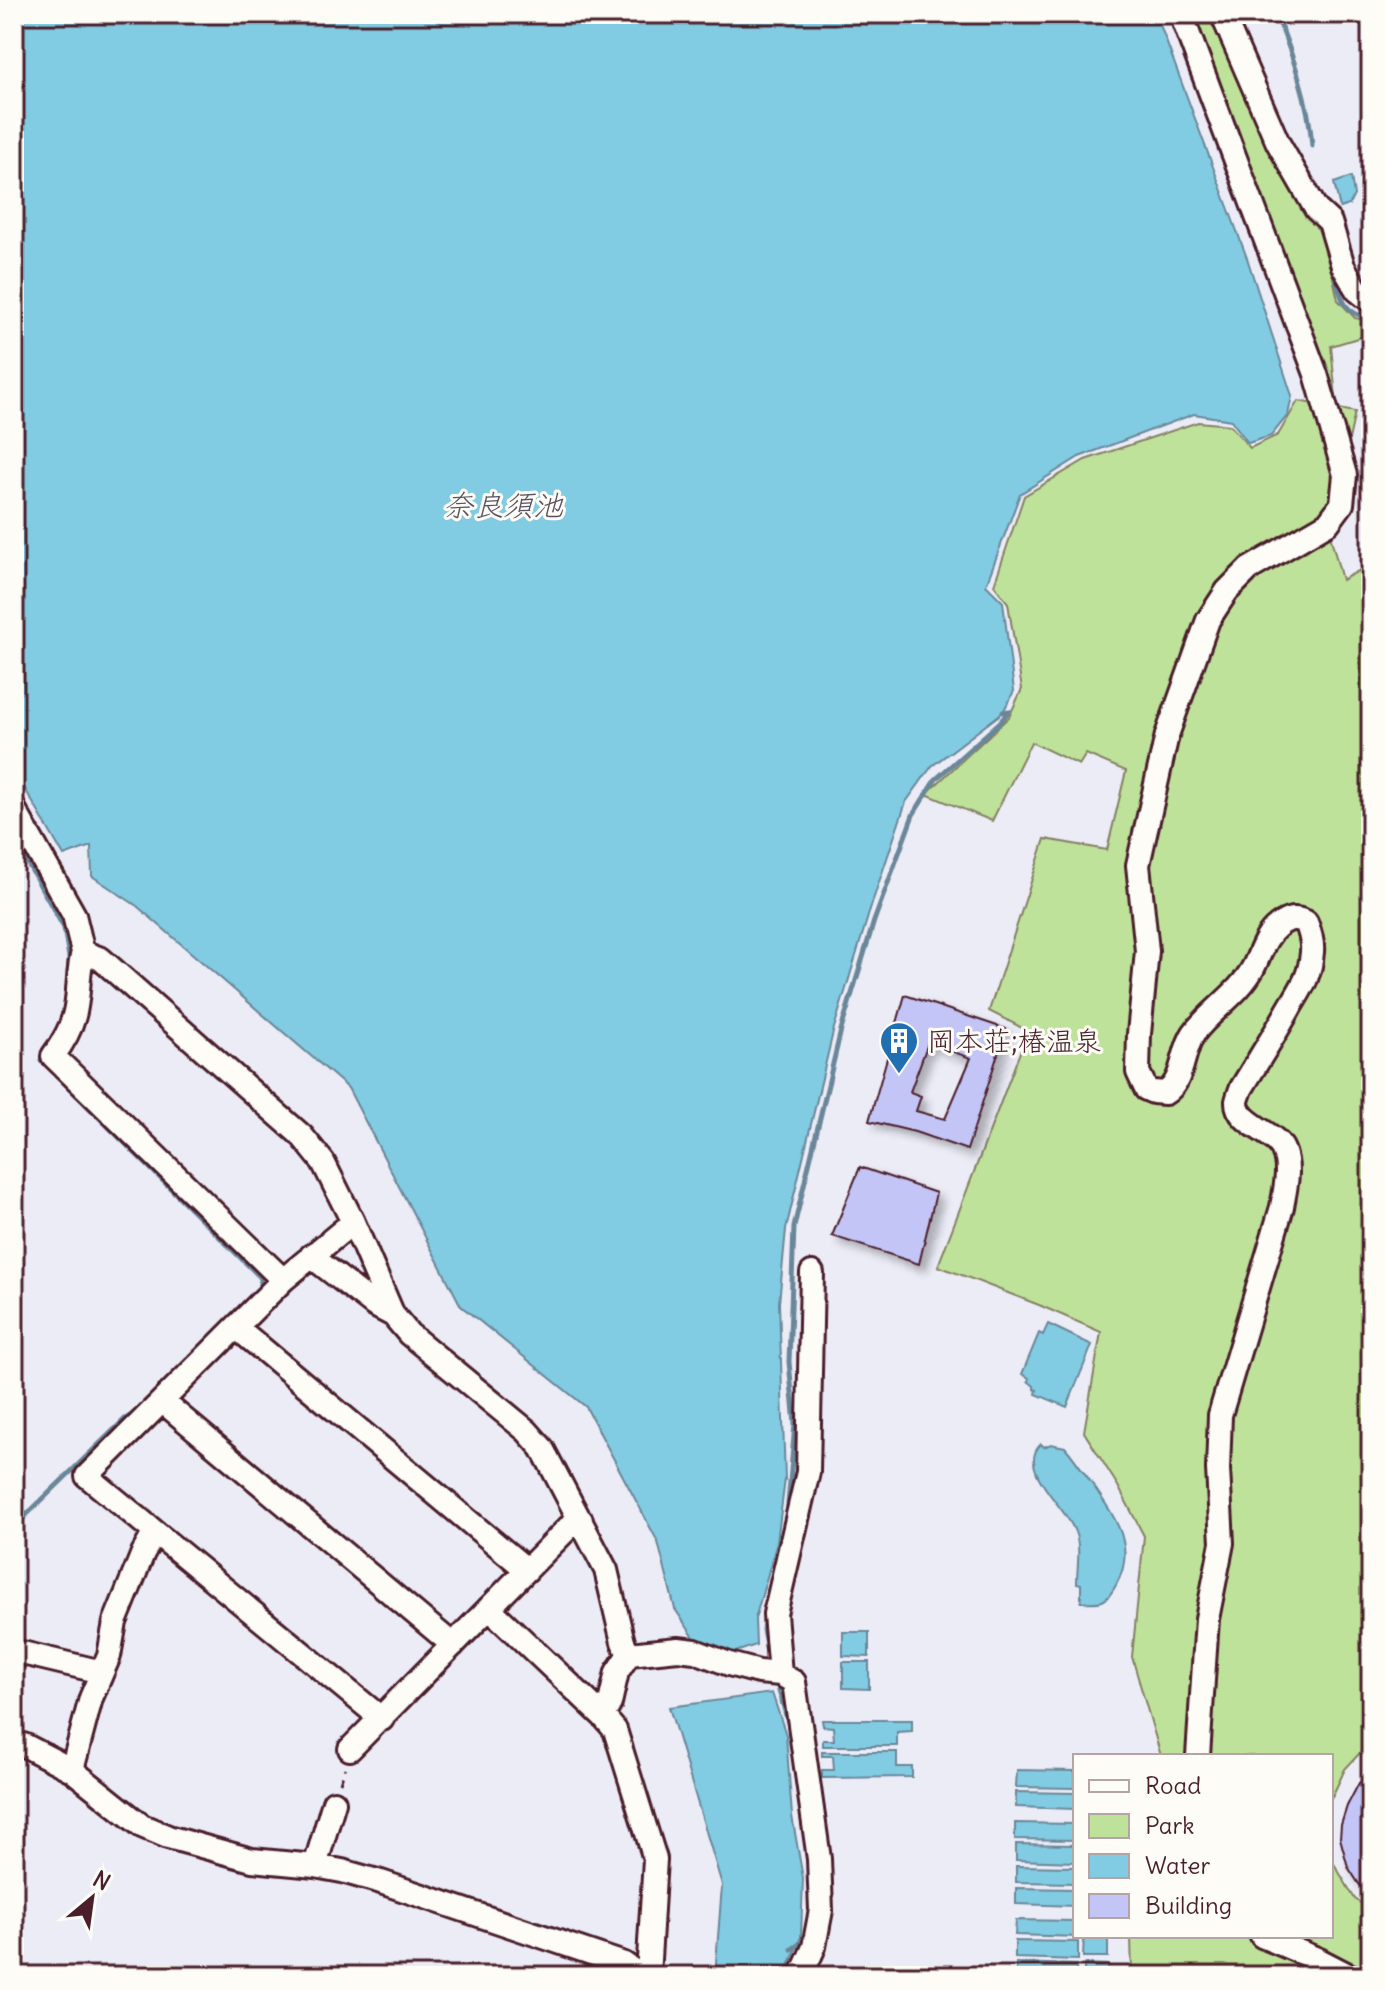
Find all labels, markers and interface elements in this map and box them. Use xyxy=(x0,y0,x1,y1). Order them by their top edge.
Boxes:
water label: 奈良須池 xyxy=(443,486,564,524)
building icon: 岡本荘;椿温泉 xyxy=(878,1020,920,1075)
place label: 岡本荘;椿温泉 xyxy=(927,1023,1102,1059)
legend xyxy=(1073,1754,1333,1938)
text: Road xyxy=(1145,1770,1201,1800)
text: Park xyxy=(1145,1810,1195,1840)
text: Water xyxy=(1145,1850,1210,1880)
north arrow xyxy=(52,1858,132,1938)
text: N xyxy=(88,1865,115,1896)
text: Building xyxy=(1145,1890,1232,1920)

